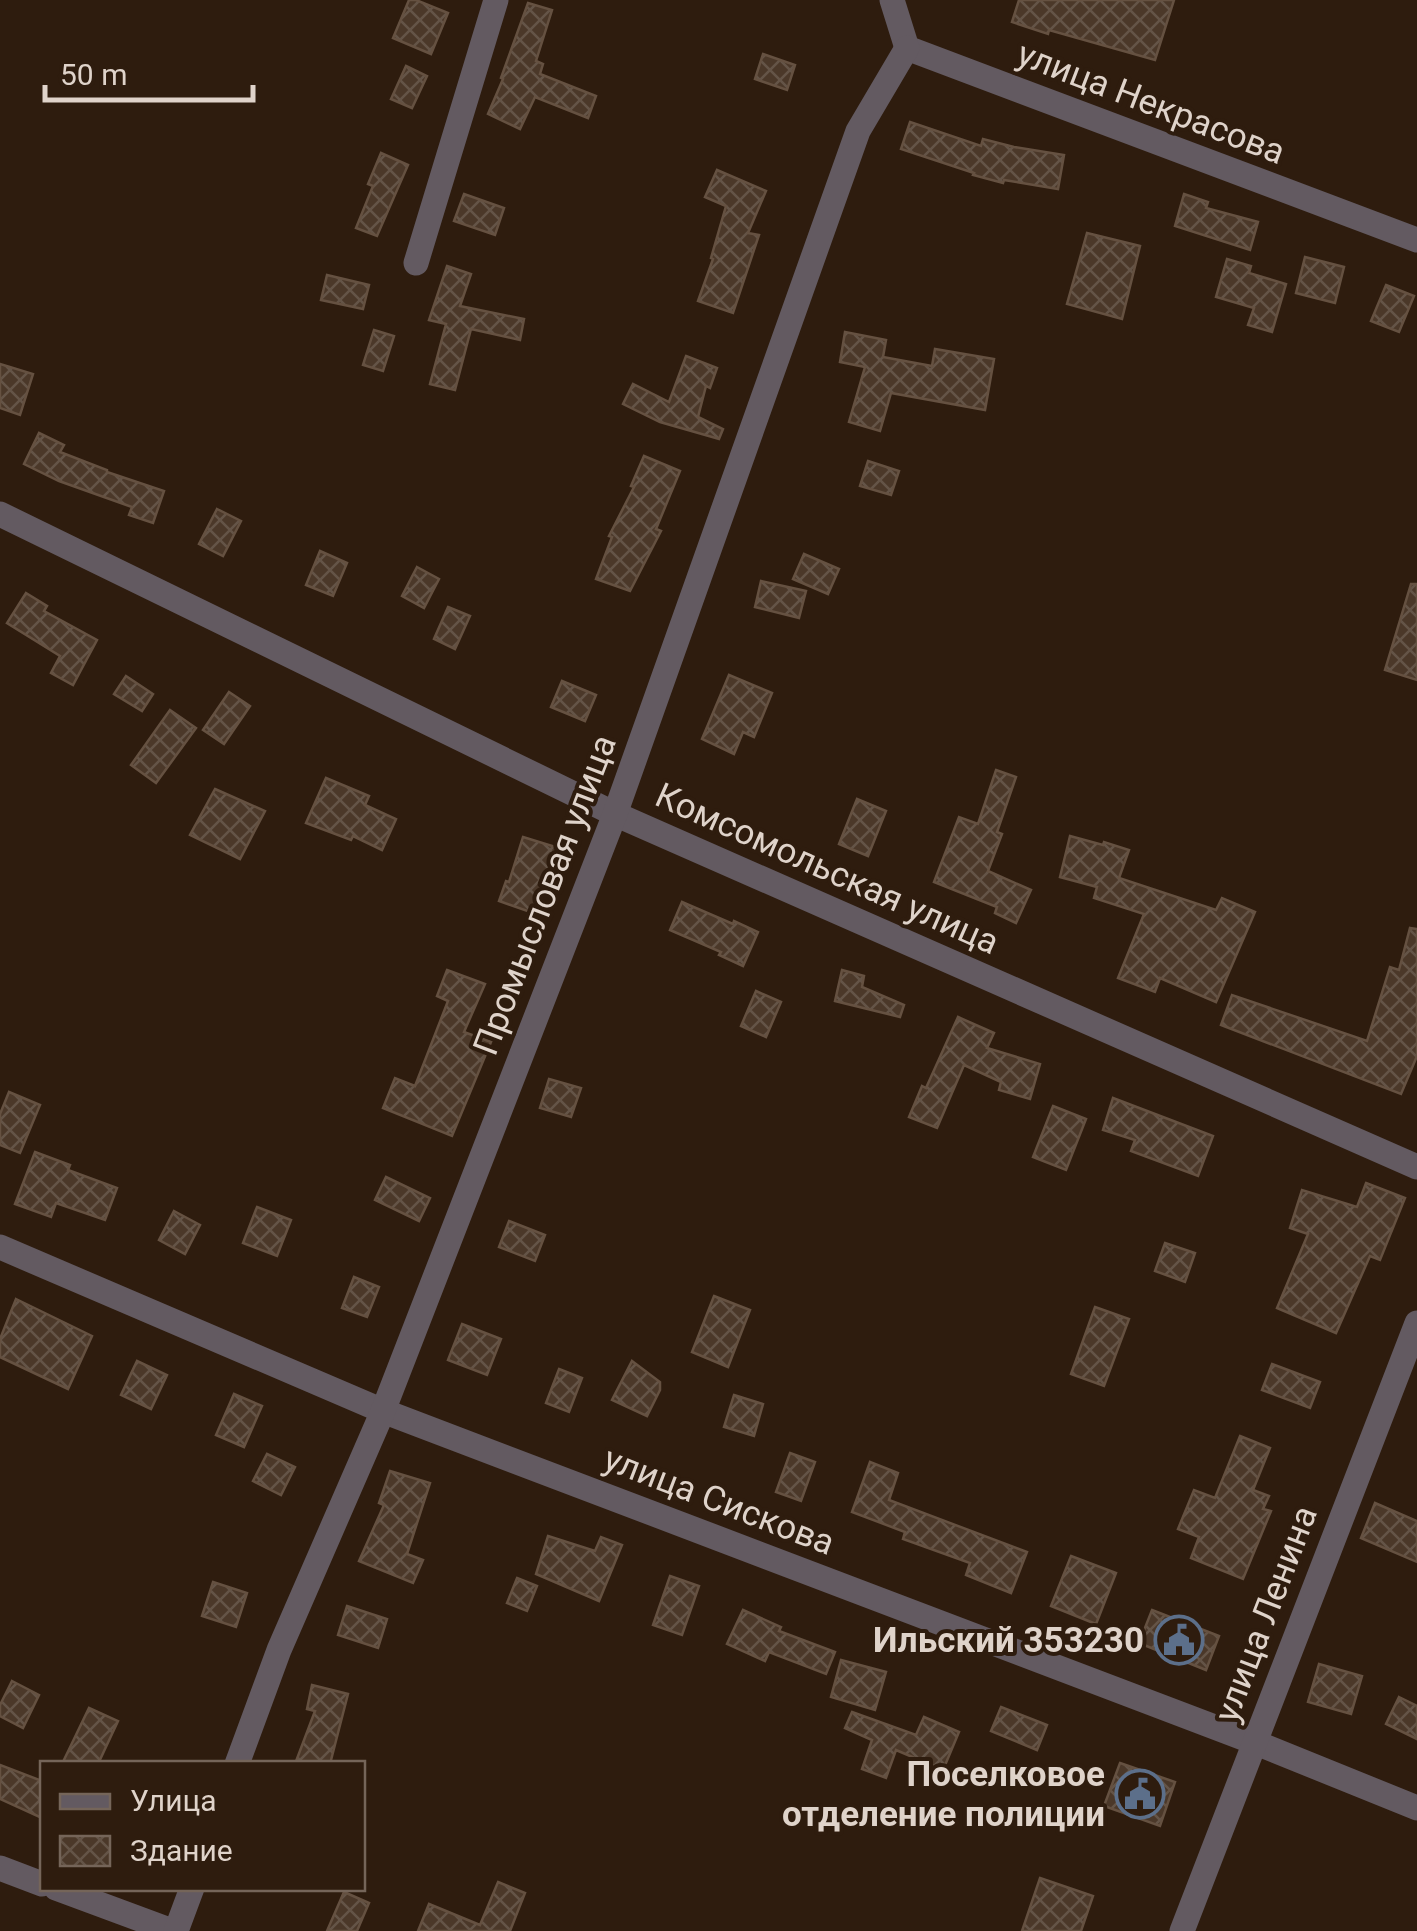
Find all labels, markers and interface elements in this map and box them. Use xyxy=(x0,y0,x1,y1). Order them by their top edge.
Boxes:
street label: улица Некрасова xyxy=(1011,33,1291,173)
scale bar xyxy=(45,40,252,102)
text: 50 m xyxy=(60,57,127,92)
street label: Промысловая улица xyxy=(465,729,625,1061)
street label: Комсомольская улица xyxy=(649,775,1005,963)
street label: улица Сискова xyxy=(598,1438,840,1564)
street label: улица Ленина xyxy=(1206,1500,1326,1728)
public building icon: Ильский 353230 xyxy=(1153,1614,1205,1666)
place label: Ильский 353230 xyxy=(873,1620,1144,1661)
place label: Поселковое отделение полиции xyxy=(782,1754,1105,1835)
legend xyxy=(40,1761,365,1891)
public building icon: Поселковое отделение полиции xyxy=(1114,1768,1166,1820)
text: Улица xyxy=(130,1783,217,1818)
text: Здание xyxy=(130,1833,233,1868)

